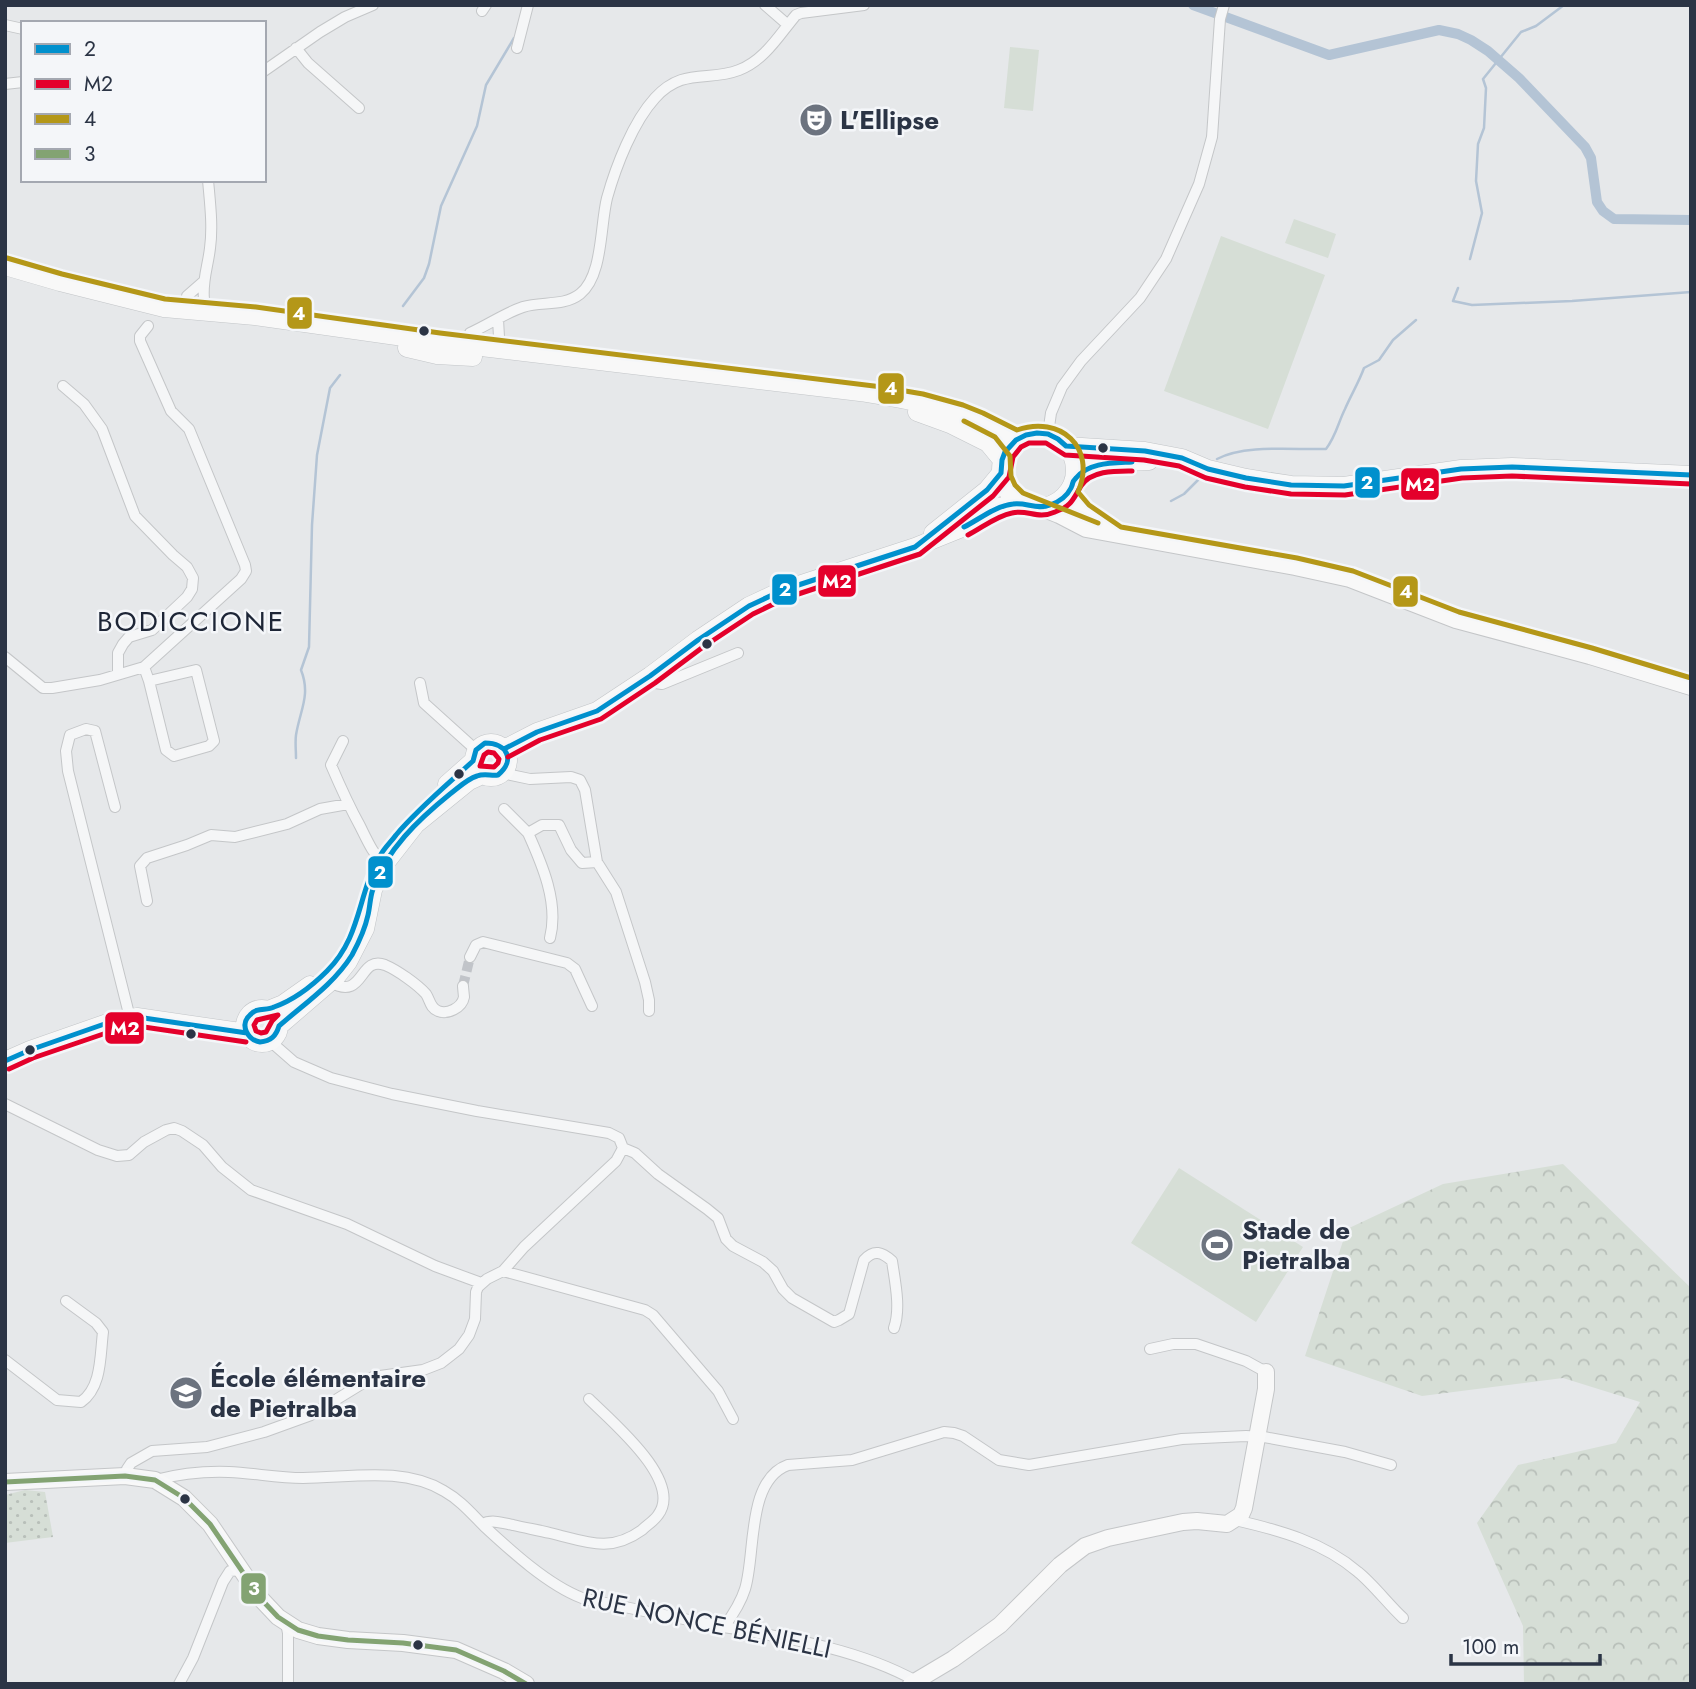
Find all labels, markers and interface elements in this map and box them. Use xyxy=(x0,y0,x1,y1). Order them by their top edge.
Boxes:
legend xyxy=(21,21,266,182)
text: 2 xyxy=(84,34,96,64)
text: M2 xyxy=(84,69,113,99)
theatre icon: L'Ellipse xyxy=(797,101,835,139)
place label: L'Ellipse xyxy=(840,101,939,139)
text: 4 xyxy=(84,104,96,134)
text: 3 xyxy=(84,139,95,169)
line badge: 4 xyxy=(286,296,313,330)
text: 4 xyxy=(292,300,306,327)
unlabelled marker xyxy=(417,324,431,338)
line badge: 4 xyxy=(877,372,905,405)
text: 4 xyxy=(884,375,898,402)
unlabelled marker xyxy=(1096,441,1110,455)
line badge: 2 xyxy=(1354,466,1381,499)
line badge: M2 xyxy=(1400,467,1440,501)
text: 2 xyxy=(1361,469,1373,496)
text: M2 xyxy=(1405,471,1435,498)
line badge: M2 xyxy=(817,564,857,598)
text: M2 xyxy=(822,568,852,595)
line badge: 2 xyxy=(771,573,798,606)
line badge: 4 xyxy=(1392,575,1419,608)
text: 2 xyxy=(779,576,791,603)
text: 4 xyxy=(1399,578,1413,605)
district label: BODICCIONE xyxy=(97,601,285,642)
unlabelled marker xyxy=(700,637,714,651)
unlabelled marker xyxy=(452,767,466,781)
line badge: 2 xyxy=(367,855,394,889)
text: 2 xyxy=(374,859,386,886)
line badge: M2 xyxy=(104,1011,145,1045)
text: M2 xyxy=(110,1015,140,1042)
unlabelled marker xyxy=(184,1027,198,1041)
unlabelled marker xyxy=(23,1043,37,1057)
place label: Stade de Pietralba xyxy=(1242,1211,1350,1279)
sports icon: Stade de Pietralba xyxy=(1198,1226,1236,1264)
place label: École élémentaire de Pietralba xyxy=(210,1359,426,1427)
school or university icon: École élémentaire de Pietralba xyxy=(167,1374,205,1412)
unlabelled marker xyxy=(178,1492,192,1506)
line badge: 3 xyxy=(240,1572,267,1605)
text: 3 xyxy=(248,1575,260,1602)
street label: RUE NONCE BÉNIELLI xyxy=(579,1578,835,1668)
scale bar xyxy=(1451,1622,1600,1666)
text: 100 m xyxy=(1462,1632,1519,1662)
unlabelled marker xyxy=(411,1638,425,1652)

